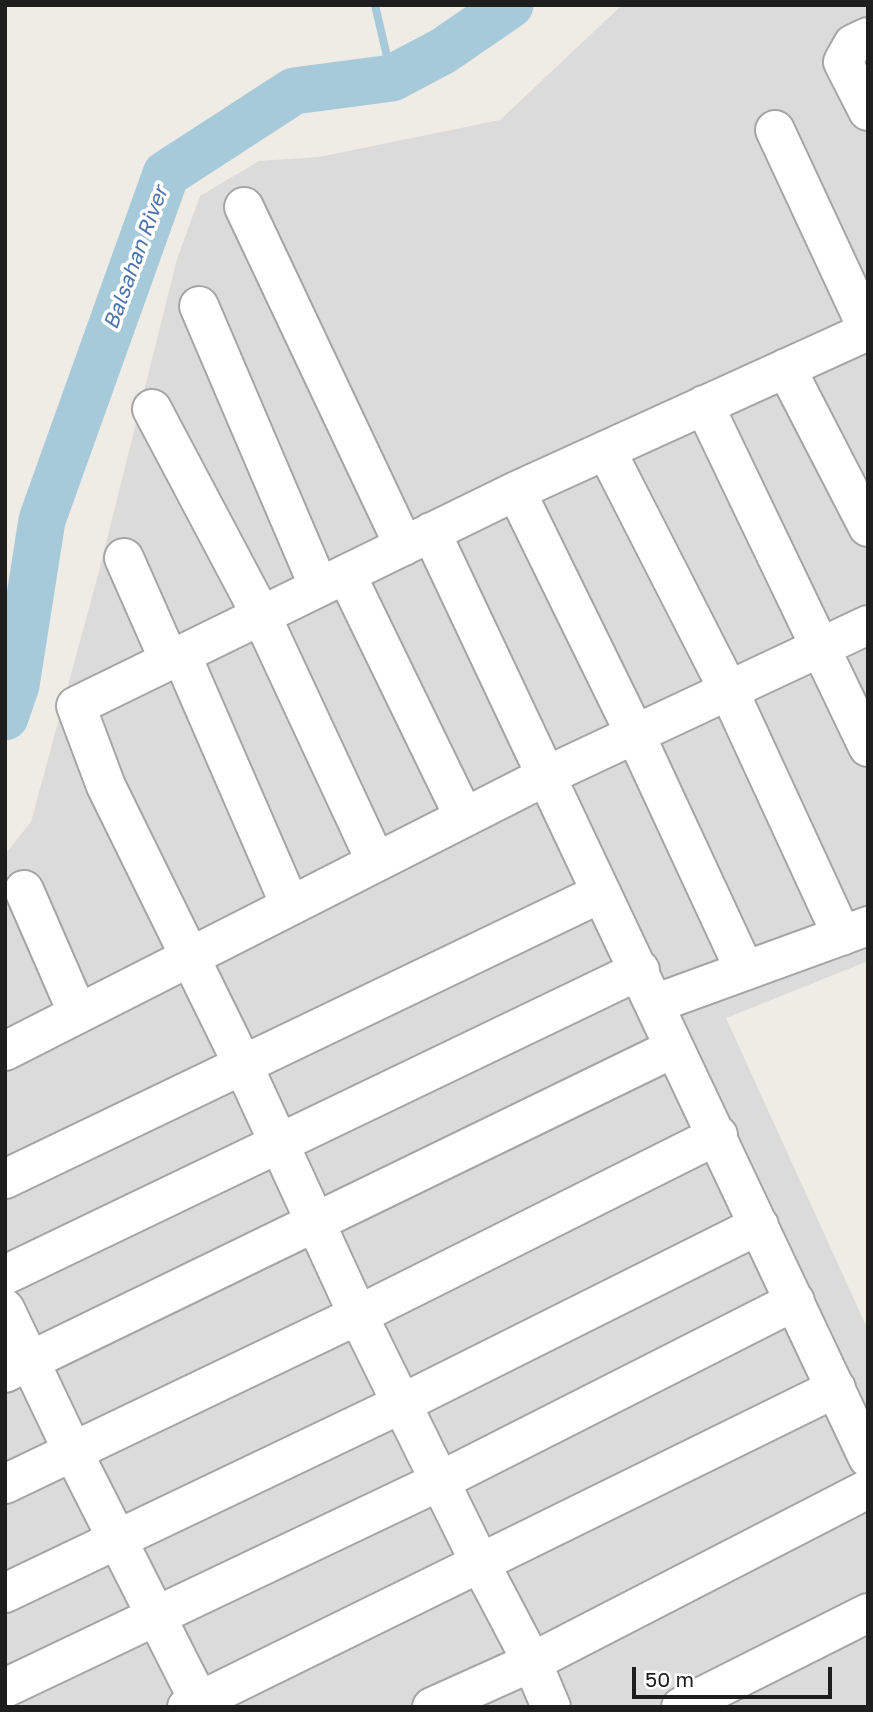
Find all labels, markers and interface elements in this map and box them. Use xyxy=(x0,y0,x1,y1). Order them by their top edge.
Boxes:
water label: Balsahan River xyxy=(98,183,174,333)
scale bar xyxy=(635,1652,834,1696)
text: 50 m xyxy=(645,1666,694,1692)

